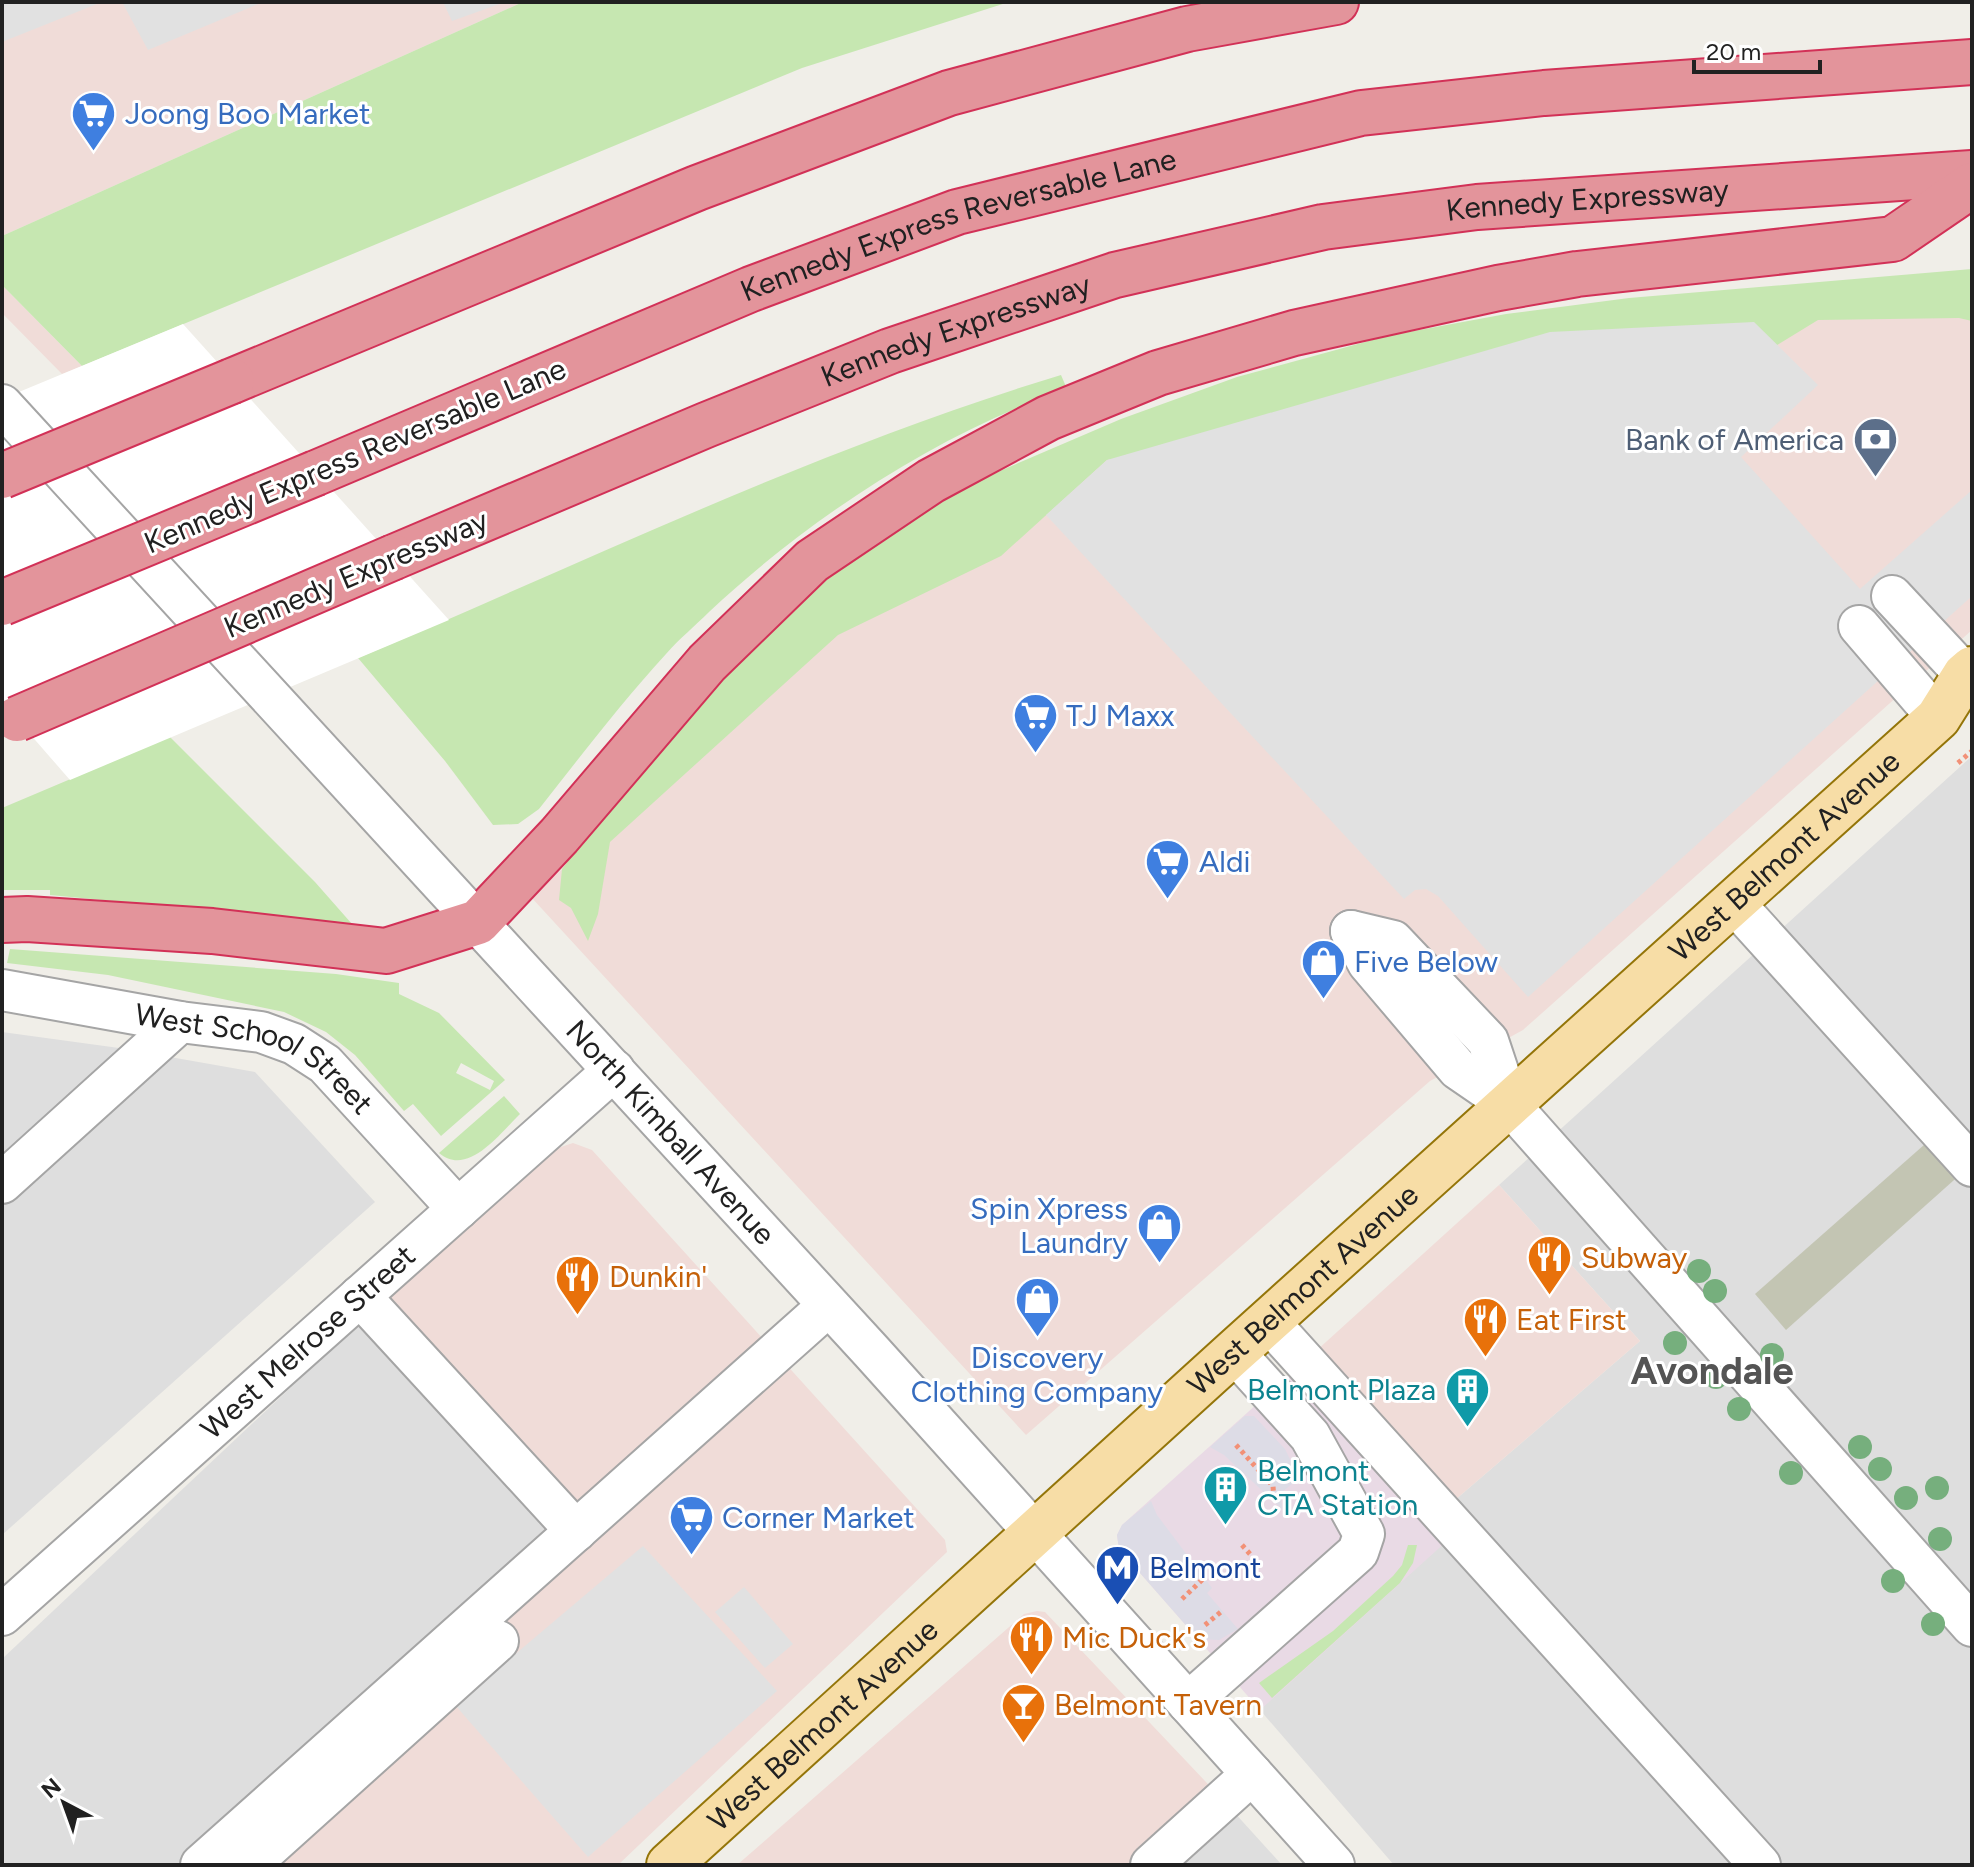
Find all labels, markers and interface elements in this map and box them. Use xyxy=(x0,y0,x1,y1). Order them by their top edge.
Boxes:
scale bar xyxy=(1694,24,1820,74)
text: 20 m xyxy=(1706,37,1761,66)
supermarket icon: Joong Boo Market xyxy=(70,90,118,153)
place label: Joong Boo Market xyxy=(125,95,370,132)
street label: Kennedy Express Reversable Lane xyxy=(735,140,1180,309)
street label: Kennedy Expressway xyxy=(1444,171,1730,229)
street label: Kennedy Expressway xyxy=(815,266,1096,395)
street label: Kennedy Express Reversable Lane xyxy=(138,350,571,561)
bank icon: Bank of America xyxy=(1851,416,1899,479)
place label: Bank of America xyxy=(1625,421,1844,458)
street label: Kennedy Expressway xyxy=(218,501,494,646)
supermarket icon: TJ Maxx xyxy=(1011,692,1059,755)
place label: TJ Maxx xyxy=(1066,697,1175,734)
street label: West Belmont Avenue xyxy=(1661,742,1907,969)
supermarket icon: Aldi xyxy=(1144,838,1192,901)
place label: Aldi xyxy=(1199,843,1250,880)
shop icon: Five Below xyxy=(1299,938,1347,1001)
place label: Five Below xyxy=(1354,943,1499,980)
street label: West School Street xyxy=(132,995,381,1122)
street label: North Kimball Avenue xyxy=(558,1012,783,1252)
street label: West Belmont Avenue xyxy=(1180,1176,1426,1403)
place label: Spin Xpress Laundry xyxy=(970,1190,1128,1261)
shop icon: Spin Xpress Laundry xyxy=(1135,1202,1183,1265)
restaurant icon: Subway xyxy=(1526,1234,1574,1297)
street label: West Melrose Street xyxy=(193,1237,423,1447)
place label: Subway xyxy=(1581,1239,1688,1276)
restaurant icon: Dunkin' xyxy=(554,1253,602,1316)
place label: Dunkin' xyxy=(609,1258,707,1295)
shop icon: Discovery Clothing Company xyxy=(1013,1276,1061,1339)
restaurant icon: Eat First xyxy=(1461,1296,1509,1359)
place label: Eat First xyxy=(1516,1301,1627,1338)
place label: Discovery Clothing Company xyxy=(911,1339,1163,1410)
district label: Avondale xyxy=(1631,1348,1793,1394)
building icon: Belmont Plaza xyxy=(1443,1366,1491,1429)
place label: Belmont Plaza xyxy=(1247,1371,1436,1408)
place label: Belmont CTA Station xyxy=(1257,1452,1418,1523)
building icon: Belmont CTA Station xyxy=(1202,1464,1250,1527)
supermarket icon: Corner Market xyxy=(667,1494,715,1557)
place label: Corner Market xyxy=(722,1499,915,1536)
metro station icon: Belmont xyxy=(1094,1544,1142,1607)
place label: Belmont xyxy=(1149,1549,1261,1586)
street label: West Belmont Avenue xyxy=(700,1611,945,1839)
restaurant icon: Mic Duck's xyxy=(1007,1614,1055,1677)
place label: Mic Duck's xyxy=(1062,1619,1206,1656)
bar icon: Belmont Tavern xyxy=(999,1681,1047,1744)
place label: Belmont Tavern xyxy=(1054,1686,1262,1723)
north arrow xyxy=(24,1763,104,1843)
text: N xyxy=(36,1773,66,1804)

